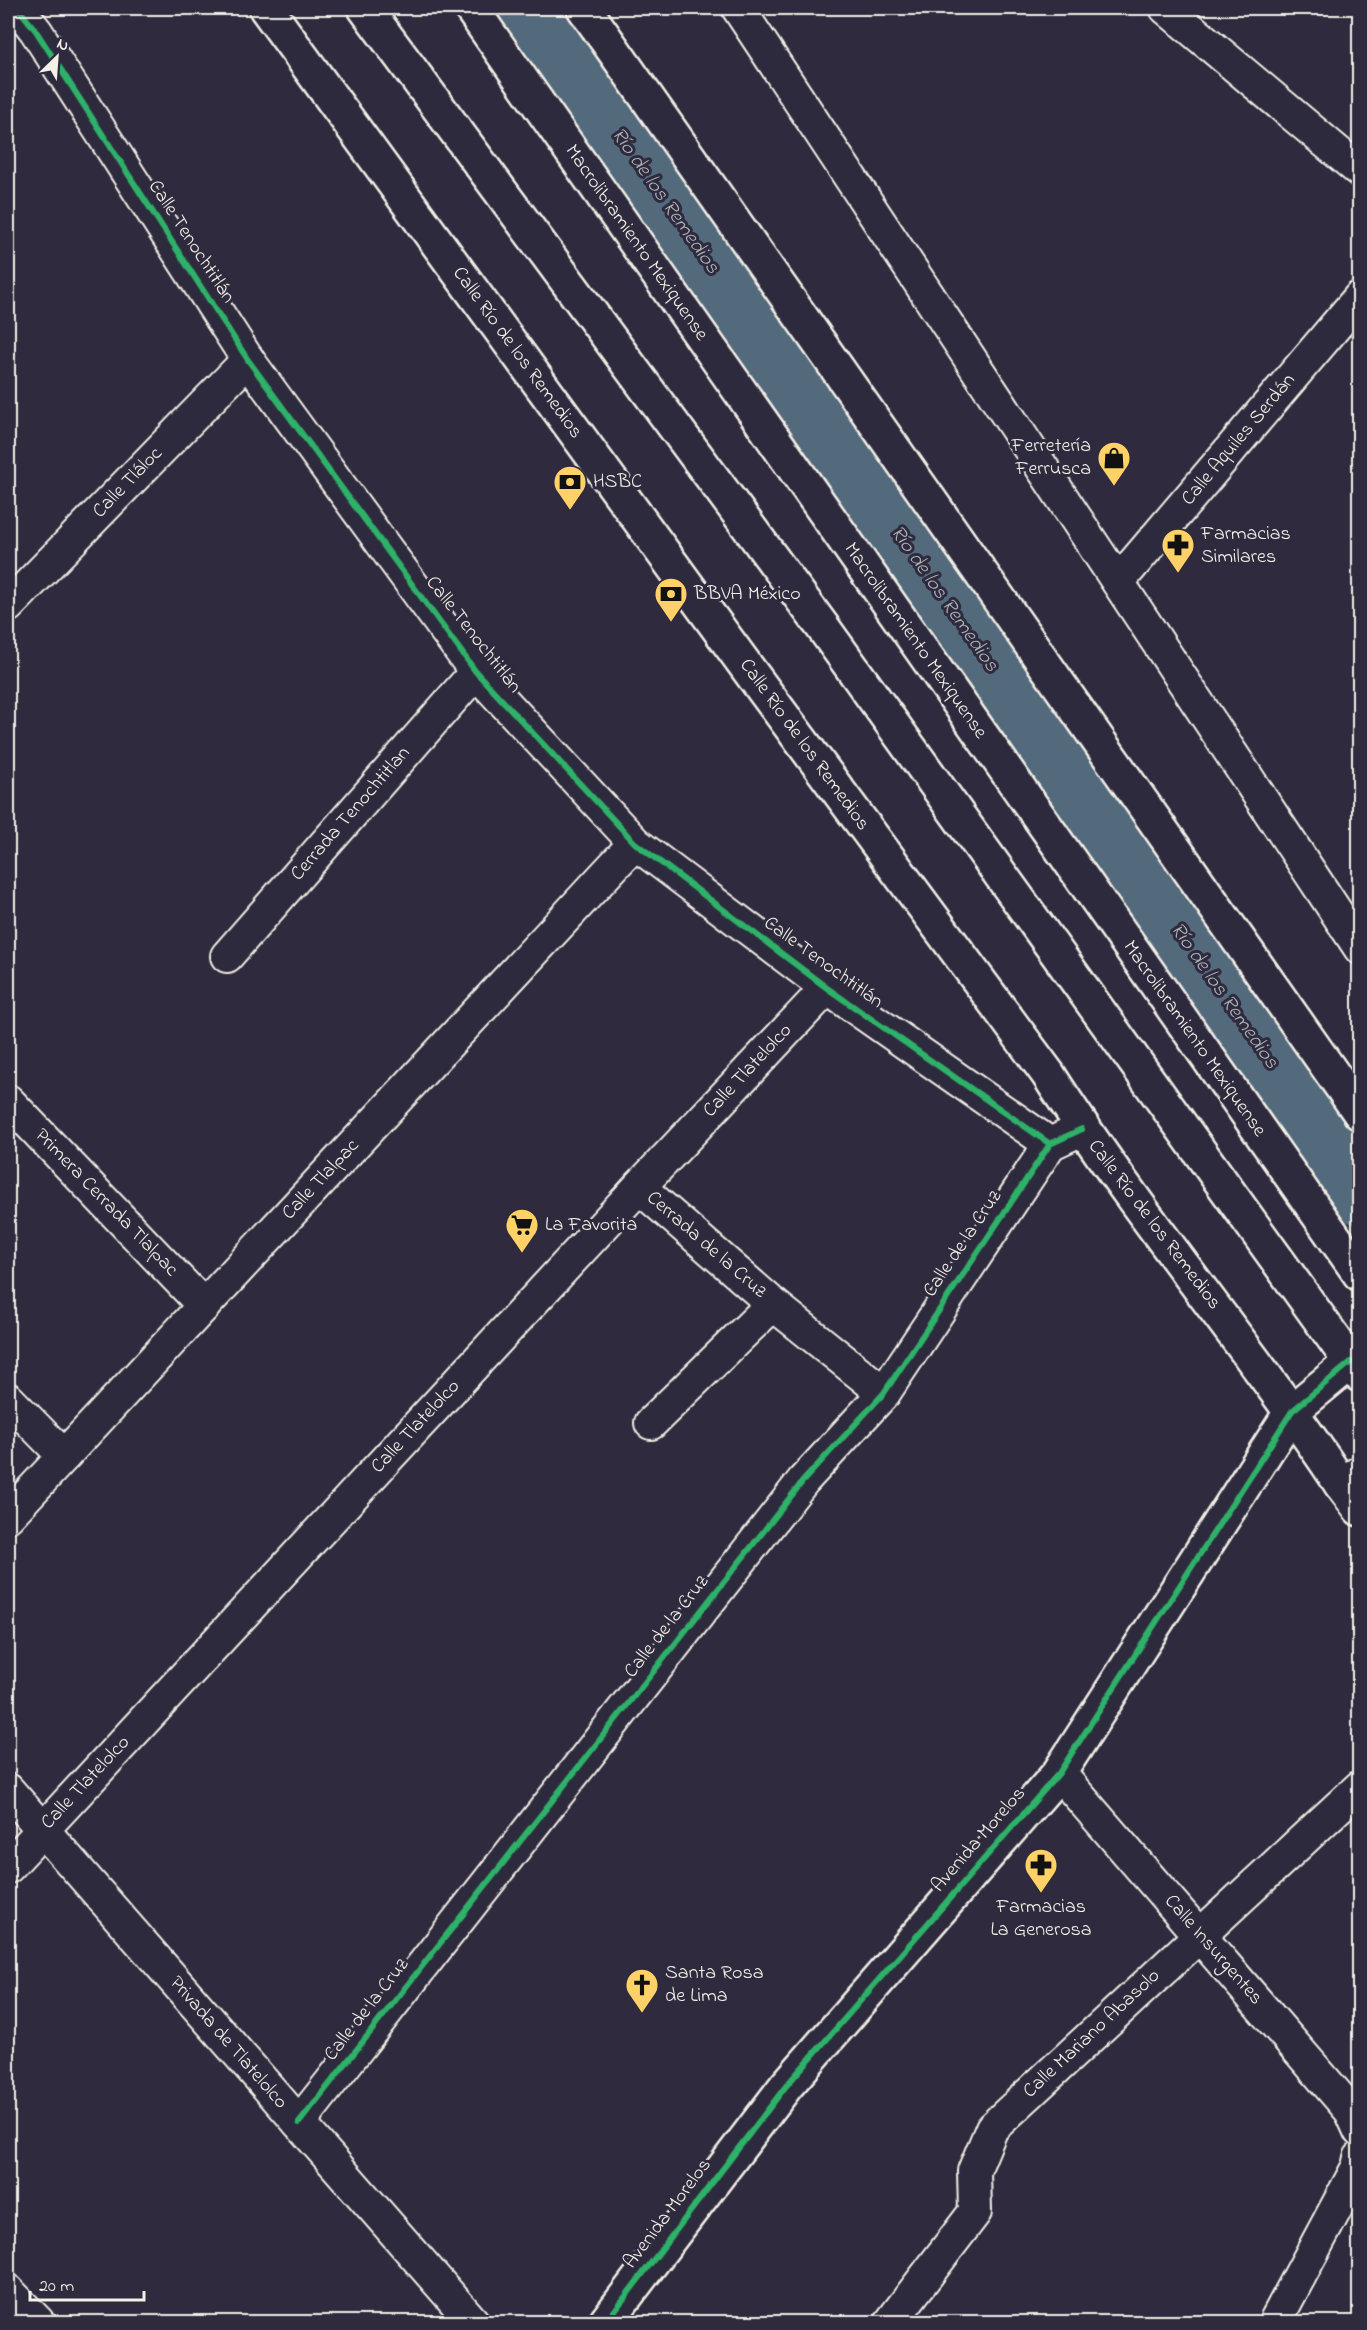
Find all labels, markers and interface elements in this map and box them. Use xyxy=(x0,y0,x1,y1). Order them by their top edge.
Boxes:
north arrow xyxy=(27,27,87,87)
text: N xyxy=(53,32,73,58)
water label: Río de los Remedios xyxy=(603,122,727,280)
street label: Macrolibramiento Mexiquense xyxy=(557,139,715,347)
street label: Calle Tenochtitlán xyxy=(140,175,242,310)
street label: Calle Río de los Remedios xyxy=(445,261,589,445)
street label: Calle Aquiles Serdán xyxy=(1175,367,1303,512)
place label: Ferretería Ferrusca xyxy=(1010,432,1091,484)
street label: Calle Tláloc xyxy=(86,440,170,525)
shop icon: Ferretería Ferrusca xyxy=(1096,440,1132,487)
bank icon: HSBC xyxy=(552,464,588,511)
place label: HSBC xyxy=(593,468,642,497)
water label: Río de los Remedios xyxy=(882,520,1006,678)
place label: Farmacias Similares xyxy=(1200,520,1291,572)
pharmacy icon: Farmacias Similares xyxy=(1160,527,1196,574)
street label: Macrolibramiento Mexiquense xyxy=(836,537,994,745)
street label: Calle Tenochtitlán xyxy=(418,570,528,700)
bank icon: BBVA México xyxy=(653,576,689,623)
place label: BBVA México xyxy=(693,580,801,609)
street label: Calle Río de los Remedios xyxy=(732,653,876,837)
street label: Cerrada Tenochtitlan xyxy=(284,740,418,888)
street label: Calle Tenochtitlán xyxy=(757,910,889,1017)
water label: Río de los Remedios xyxy=(1162,917,1286,1075)
street label: Macrolibramiento Mexiquense xyxy=(1115,935,1273,1143)
street label: Calle Tlatelolco xyxy=(697,1017,799,1125)
street label: Primera Cerrada Tlalpac xyxy=(27,1122,185,1284)
street label: Calle Tlalpac xyxy=(276,1133,366,1227)
street label: Calle Río de los Remedios xyxy=(1080,1134,1228,1316)
street label: Cerrada de la Cruz xyxy=(639,1184,773,1306)
street label: Calle de la Cruz xyxy=(916,1184,1010,1303)
supermarket icon: La Favorita xyxy=(504,1207,540,1254)
place label: La Favorita xyxy=(545,1211,637,1240)
street label: Calle Tlatelolco xyxy=(365,1373,467,1481)
street label: Calle de la Cruz xyxy=(617,1569,717,1685)
street label: Calle Tlatelolco xyxy=(35,1729,137,1837)
street label: Avenida Morelos xyxy=(925,1781,1033,1899)
pharmacy icon: Farmacias La Generosa xyxy=(1023,1847,1059,1894)
street label: Calle Insurgentes xyxy=(1156,1888,1269,2012)
place label: Farmacias La Generosa xyxy=(990,1893,1092,1945)
street label: Calle de la Cruz xyxy=(317,1952,417,2068)
place label: Santa Rosa de Lima xyxy=(665,1959,763,2011)
street label: Calle Mariano Abasolo xyxy=(1017,1962,1167,2106)
church icon: Santa Rosa de Lima xyxy=(624,1967,660,2014)
street label: Privada de Tlatelolco xyxy=(162,1970,294,2116)
street label: Avenida Morelos xyxy=(617,2153,719,2275)
scale bar xyxy=(30,2264,144,2302)
text: 20 m xyxy=(39,2274,74,2300)

